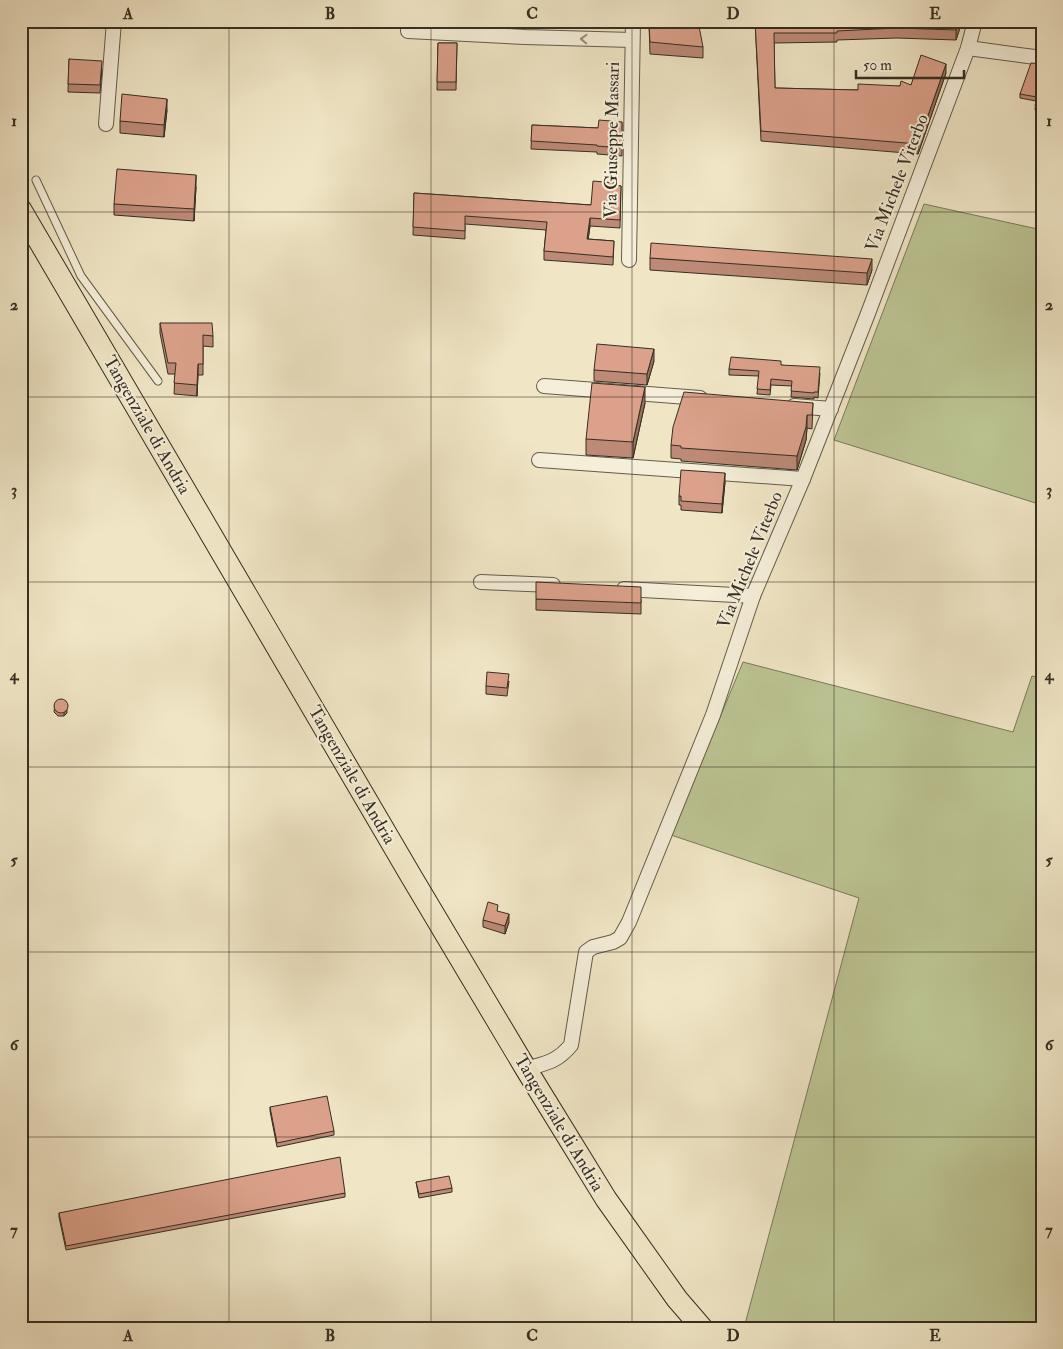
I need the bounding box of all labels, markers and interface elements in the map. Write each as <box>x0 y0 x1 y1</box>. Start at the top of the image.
text: A <box>122 4 134 24</box>
text: B <box>325 4 335 24</box>
text: C <box>526 4 538 24</box>
text: D <box>726 4 740 24</box>
text: E <box>929 4 941 24</box>
one-way arrow <box>579 34 587 44</box>
scale bar <box>856 48 963 80</box>
text: 50 m <box>863 56 892 75</box>
street label: Via Giuseppe Massari <box>599 61 625 219</box>
text: 1 <box>11 111 17 131</box>
street label: Via Michele Viterbo <box>860 111 934 255</box>
text: 1 <box>1046 111 1052 131</box>
text: 2 <box>10 295 18 315</box>
text: 2 <box>1045 295 1053 315</box>
street label: Tangenziale di Andria <box>98 352 196 499</box>
text: 3 <box>11 480 17 500</box>
text: 3 <box>1046 480 1052 500</box>
street label: Via Michele Viterbo <box>712 488 788 632</box>
text: 4 <box>9 665 20 685</box>
text: 4 <box>1044 665 1055 685</box>
street label: Tangenziale di Andria <box>303 702 401 849</box>
text: 5 <box>10 850 18 870</box>
text: 5 <box>1045 850 1053 870</box>
text: 6 <box>10 1035 20 1055</box>
text: 6 <box>1045 1035 1055 1055</box>
street label: Tangenziale di Andria <box>509 1050 609 1196</box>
text: 7 <box>10 1220 18 1240</box>
text: 7 <box>1045 1220 1053 1240</box>
text: A <box>122 1326 134 1346</box>
text: B <box>325 1326 335 1346</box>
text: C <box>526 1326 538 1346</box>
text: D <box>726 1326 740 1346</box>
text: E <box>929 1326 941 1346</box>

